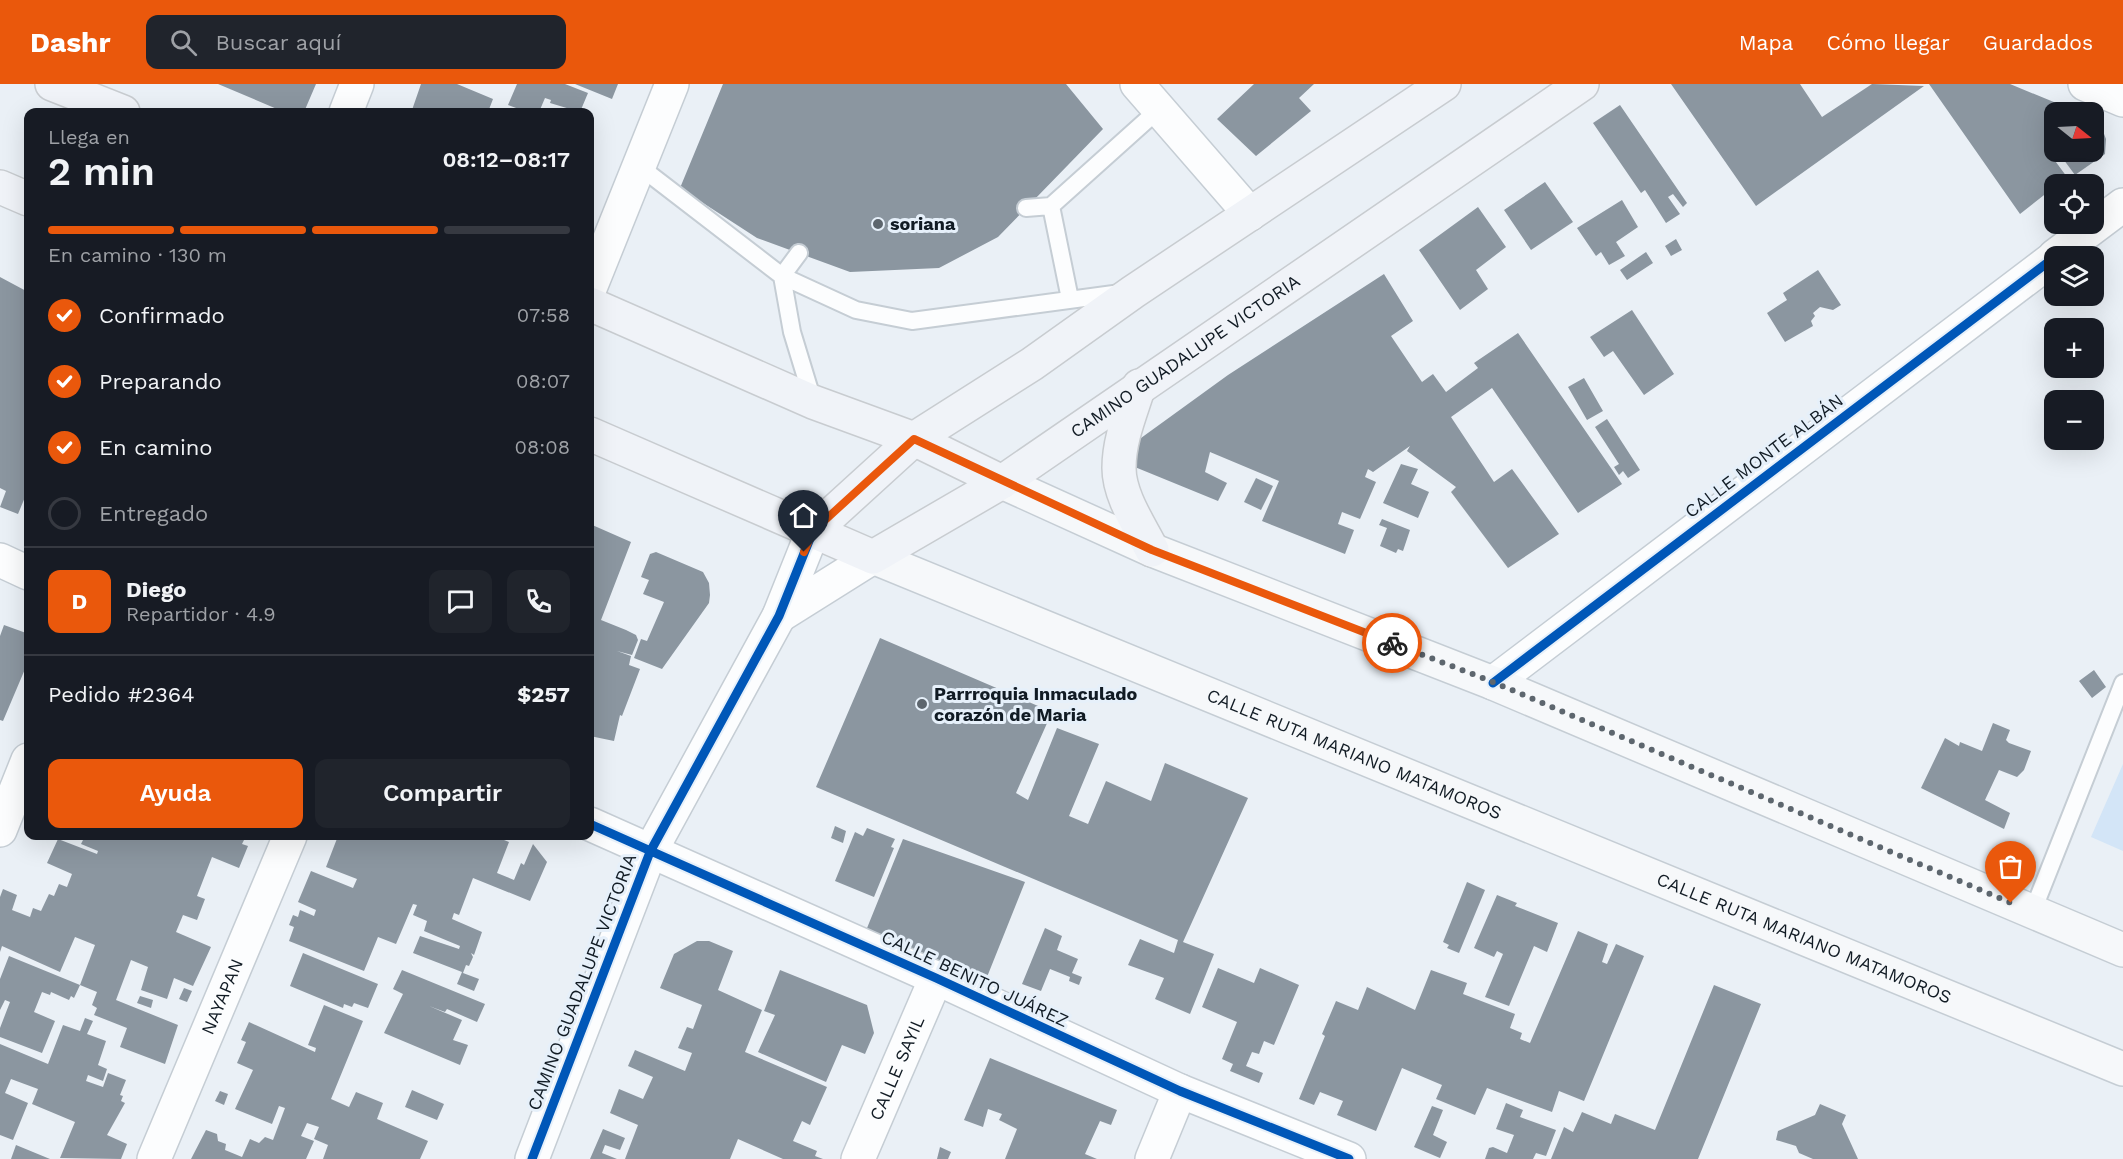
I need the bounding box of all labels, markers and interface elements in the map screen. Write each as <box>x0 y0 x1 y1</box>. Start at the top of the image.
search box <box>146 15 566 69</box>
text: Dashr <box>30 26 110 59</box>
icon: search <box>167 26 200 59</box>
text: Buscar aquí <box>215 30 341 55</box>
text: Mapa <box>1739 30 1793 55</box>
text: Cómo llegar <box>1826 30 1950 55</box>
text: Guardados <box>1983 30 2093 55</box>
north arrow <box>2044 102 2104 162</box>
map controls <box>2044 102 2104 450</box>
text: Llega en <box>48 125 130 149</box>
text: 08:12–08:17 <box>442 147 570 172</box>
text: 2 min <box>48 149 155 194</box>
button: locate <box>2044 174 2104 234</box>
place label: soriana <box>890 213 956 234</box>
marker: soriana <box>871 217 885 231</box>
text: En camino · 130 m <box>48 243 227 267</box>
button: layers <box>2044 246 2104 306</box>
street label: CAMINO GUADALUPE VICTORIA <box>1066 270 1304 442</box>
icon: check <box>48 299 81 332</box>
text: Confirmado <box>99 303 225 328</box>
text: 07:58 <box>517 303 570 327</box>
button: + <box>2044 318 2104 378</box>
icon: check <box>48 365 81 398</box>
text: Preparando <box>99 369 222 394</box>
text: 08:07 <box>516 369 570 393</box>
street label: CALLE MONTE ALBÁN <box>1681 389 1847 522</box>
button: − <box>2044 390 2104 450</box>
icon: check <box>48 431 81 464</box>
text: En camino <box>99 435 213 460</box>
text: 08:08 <box>515 435 570 459</box>
pin <box>778 490 829 552</box>
icon: home <box>787 499 820 532</box>
text: Entregado <box>99 501 208 526</box>
button: chat <box>429 570 492 633</box>
button: phone <box>507 570 570 633</box>
text: Diego <box>126 577 186 602</box>
text: D <box>72 589 87 614</box>
text: Repartidor · 4.9 <box>126 602 276 626</box>
courier <box>1362 613 1422 673</box>
icon: bike <box>1376 627 1409 660</box>
text: Pedido #2364 <box>48 682 195 707</box>
text: $257 <box>517 682 570 707</box>
place label: Parrroquia Inmaculado corazón de Maria <box>934 683 1138 725</box>
street label: CALLE RUTA MARIANO MATAMOROS <box>1204 684 1505 823</box>
marker: Parrroquia Inmaculado corazón de Maria <box>915 697 929 711</box>
button: Ayuda <box>48 759 303 828</box>
button: Compartir <box>315 759 570 828</box>
pin <box>1985 841 2036 903</box>
street label: CAMINO GUADALUPE VICTORIA <box>523 850 640 1113</box>
icon: bag <box>1994 850 2027 883</box>
street label: CALLE RUTA MARIANO MATAMOROS <box>1654 868 1955 1008</box>
street label: CALLE BENITO JUÁREZ <box>878 926 1072 1031</box>
street label: NAYAPAN <box>197 956 247 1038</box>
street label: CALLE SAYIL <box>865 1012 929 1123</box>

